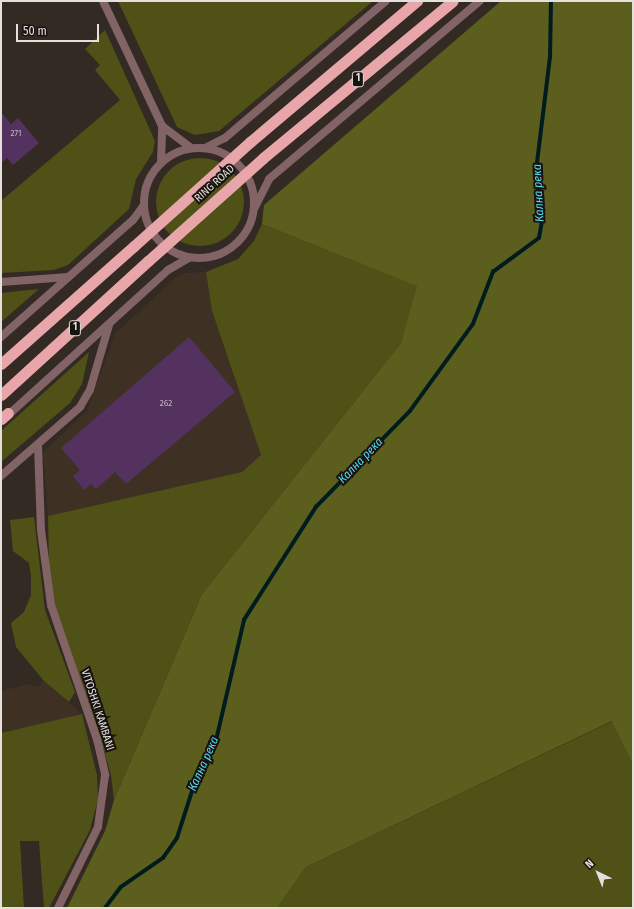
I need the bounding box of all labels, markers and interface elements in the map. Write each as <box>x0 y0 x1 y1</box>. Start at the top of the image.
scale bar <box>18 16 101 42</box>
text: 50 m <box>23 24 47 38</box>
road number: 1 <box>351 71 365 87</box>
house number: 271 <box>11 128 21 138</box>
street label: RING ROAD <box>192 163 238 205</box>
water label: Кална река <box>530 164 548 222</box>
road number: 1 <box>68 320 82 336</box>
house number: 262 <box>160 398 172 408</box>
water label: Кална река <box>336 435 386 487</box>
street label: VITOSHKI KAMBANI <box>78 668 116 752</box>
water label: Кална река <box>186 735 222 793</box>
north arrow <box>578 853 618 893</box>
text: N <box>583 857 596 871</box>

